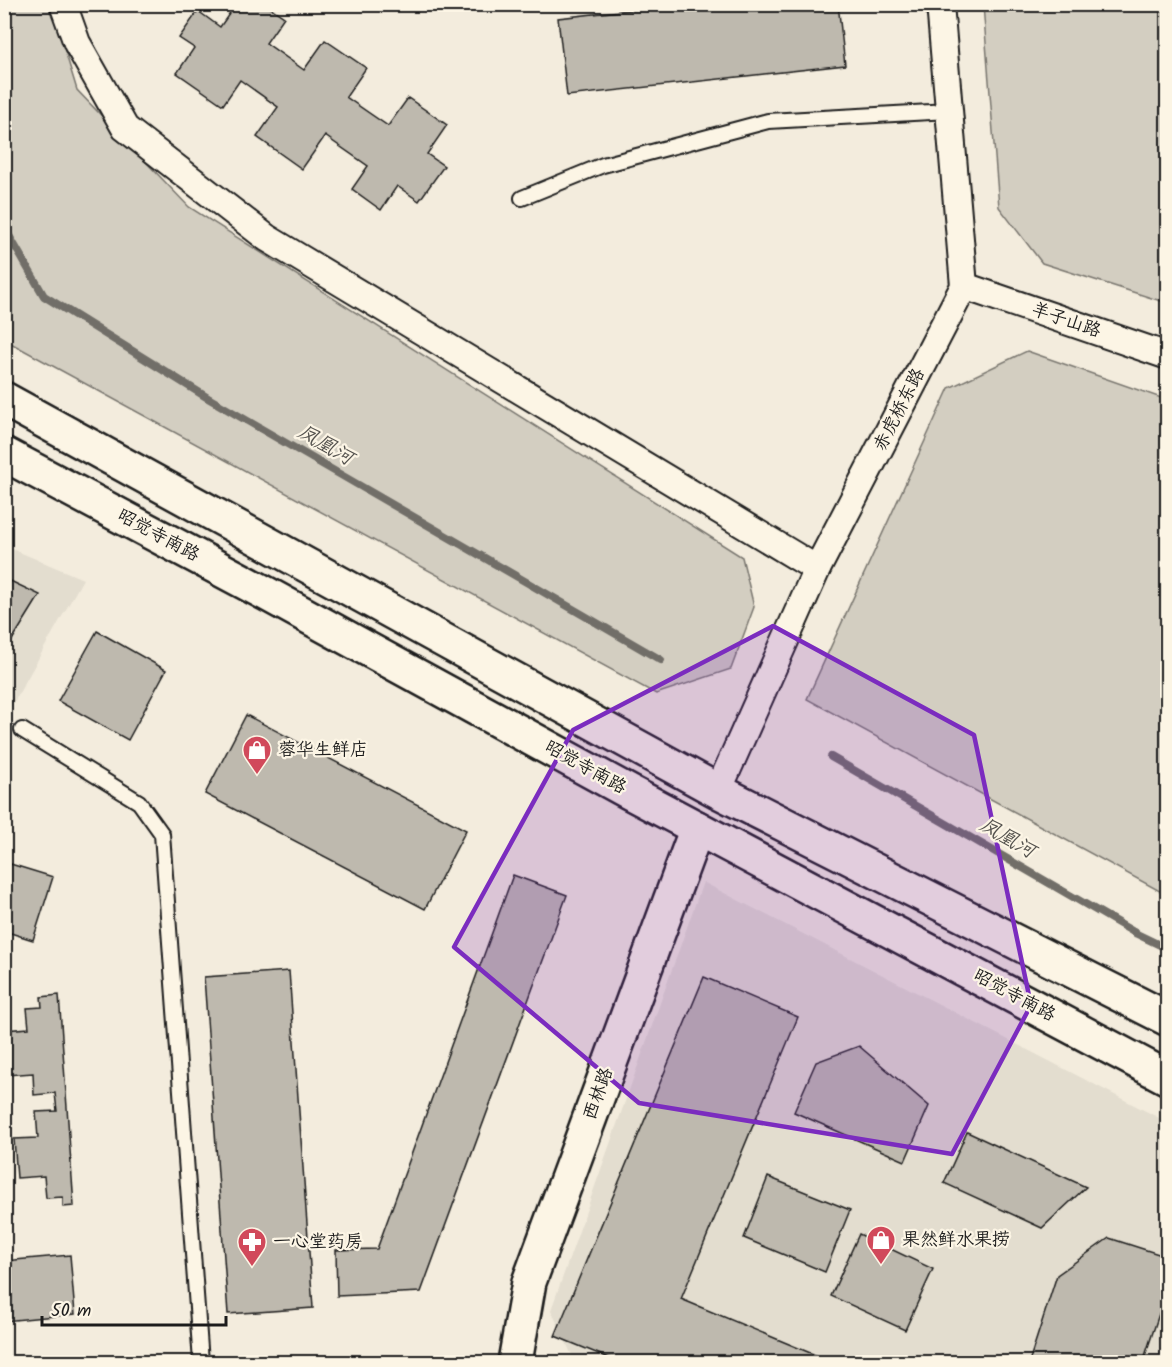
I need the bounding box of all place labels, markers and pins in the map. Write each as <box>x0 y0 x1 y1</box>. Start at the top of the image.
shop icon: 蓉华生鲜店 <box>241 734 273 776</box>
place label: 蓉华生鲜店 <box>278 736 368 765</box>
shop icon: 果然鲜水果捞 <box>865 1224 897 1266</box>
pharmacy icon: 一心堂药房 <box>236 1226 268 1268</box>
place label: 果然鲜水果捞 <box>902 1226 1010 1255</box>
place label: 一心堂药房 <box>273 1228 363 1257</box>

